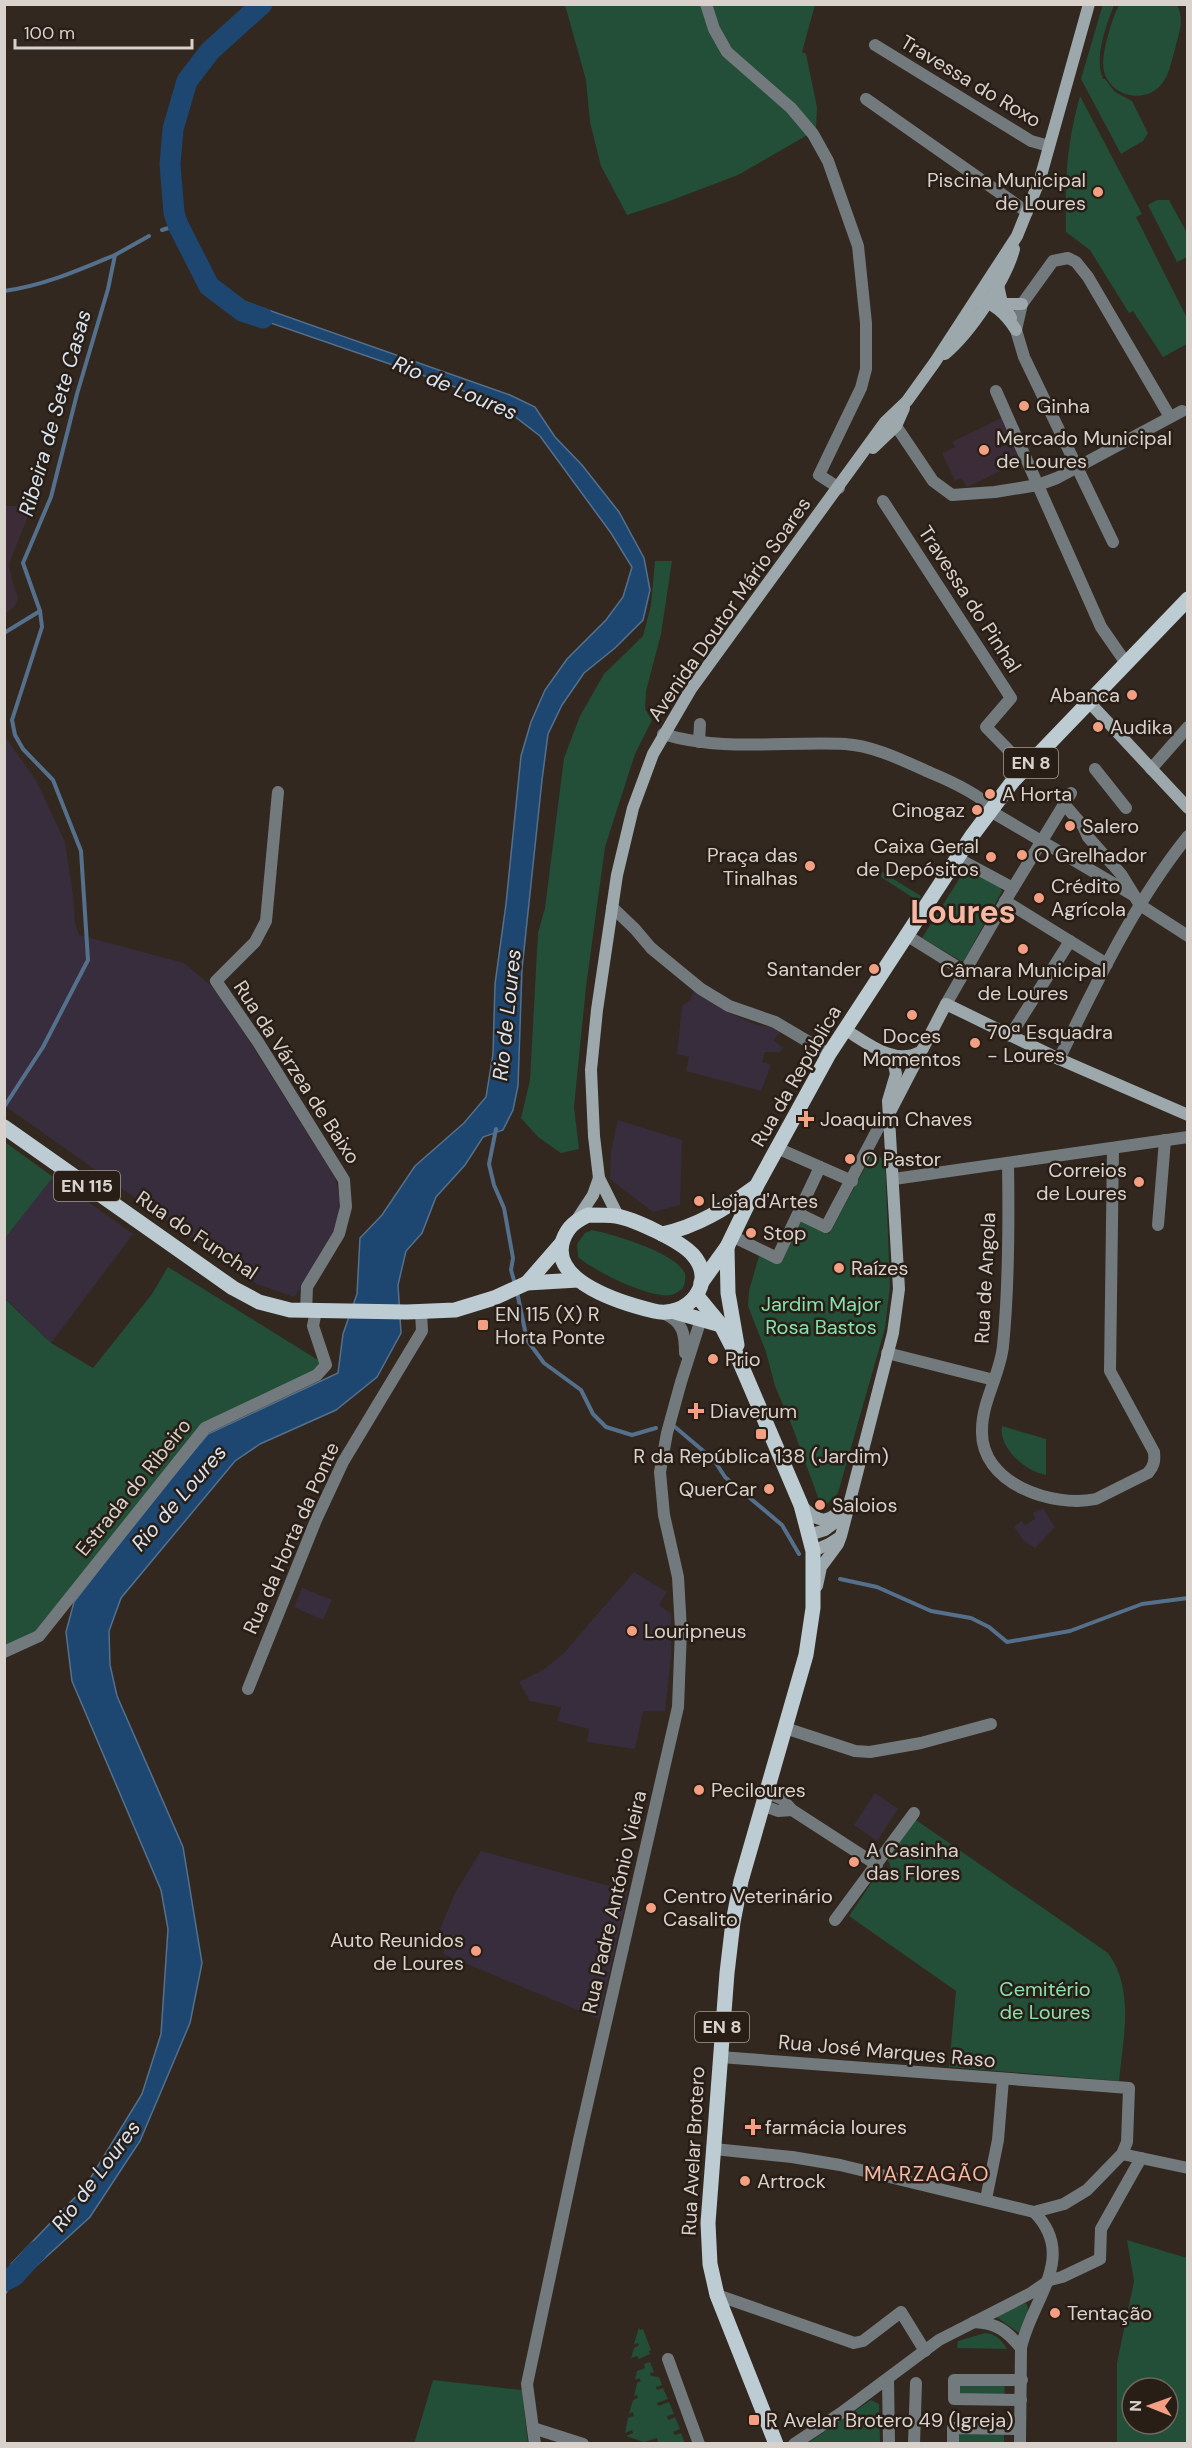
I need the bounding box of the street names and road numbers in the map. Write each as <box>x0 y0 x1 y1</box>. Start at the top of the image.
street label: Travessa do Roxo <box>896 29 1046 133</box>
street label: Avenida Doutor Mário Soares <box>642 492 816 726</box>
street label: Travessa do Pinhal <box>913 521 1027 677</box>
road number: EN 8 <box>1004 748 1058 778</box>
street label: Rua da Várzea de Baixo <box>228 975 366 1169</box>
street label: Rua da República <box>745 1001 847 1151</box>
road number: EN 115 <box>54 1171 120 1201</box>
street label: Rua do Funchal <box>131 1185 263 1285</box>
street label: Rua de Angola <box>969 1212 1001 1344</box>
street label: Estrada do Ribeiro <box>69 1413 197 1561</box>
street label: Rua da Horta da Ponte <box>237 1438 345 1638</box>
street label: Rua Padre António Vieira <box>576 1788 652 2016</box>
road number: EN 8 <box>695 2012 749 2042</box>
street label: Rua José Marques Raso <box>777 2029 997 2073</box>
street label: Rua Avelar Brotero <box>676 2066 710 2236</box>

